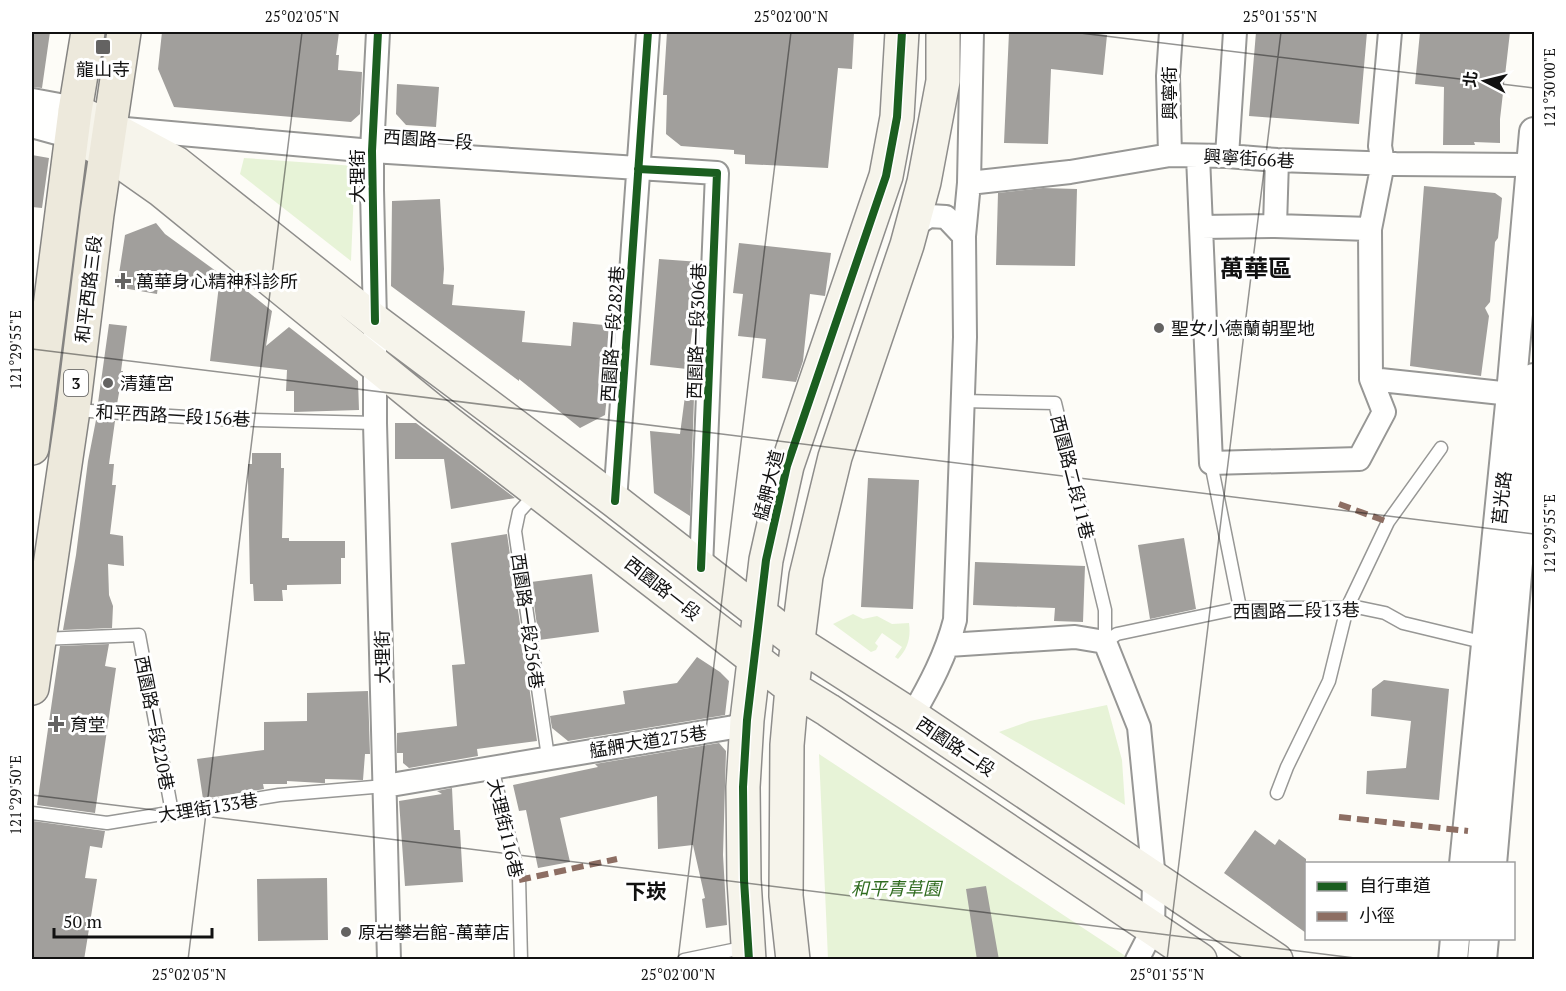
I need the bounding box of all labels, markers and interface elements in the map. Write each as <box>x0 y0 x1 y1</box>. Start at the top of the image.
text: 25°02'05"N <box>265 6 339 26</box>
text: 25°02'00"N <box>754 6 828 26</box>
text: 25°01'55"N <box>1243 6 1317 26</box>
marker: 龍山寺 <box>94 38 112 56</box>
text: 121°30'00"E <box>1539 48 1559 128</box>
north arrow <box>1455 51 1515 111</box>
place label: 龍山寺 <box>76 57 130 81</box>
street label: 興寧街 <box>1157 66 1181 120</box>
text: 北 <box>1458 70 1482 88</box>
street label: 西園路一段 <box>382 124 474 154</box>
street label: 興寧街66巷 <box>1203 144 1295 172</box>
street label: 大理街 <box>345 149 369 203</box>
street label: 和平西路三段 <box>70 234 106 344</box>
district label: 萬華區 <box>1220 252 1292 284</box>
street label: 西園路一段306巷 <box>682 262 710 400</box>
street label: 西園路一段282巷 <box>595 265 629 403</box>
place label: 萬華身心精神科診所 <box>136 269 298 293</box>
marker: 萬華身心精神科診所 <box>114 272 132 290</box>
text: 121°29'55"E <box>5 310 25 390</box>
place label: 聖女小德蘭朝聖地 <box>1171 316 1315 340</box>
marker: 聖女小德蘭朝聖地 <box>1152 321 1166 335</box>
road number: 3 <box>64 370 88 396</box>
place label: 清蓮宮 <box>120 371 174 395</box>
marker: 清蓮宮 <box>101 376 115 390</box>
street label: 和平西路一段156巷 <box>95 399 251 431</box>
street label: 西園路二段11巷 <box>1046 412 1100 542</box>
street label: 艋舺大道 <box>748 447 788 523</box>
street label: 莒光路 <box>1486 470 1516 526</box>
text: 121°29'55"E <box>1539 494 1559 574</box>
street label: 西園路一段 <box>620 551 706 625</box>
street label: 西園路一段256巷 <box>507 552 549 690</box>
street label: 西園路二段13巷 <box>1232 597 1360 623</box>
street label: 大理街 <box>370 630 394 684</box>
street label: 西園路一段220巷 <box>130 654 180 792</box>
street label: 西園路二段 <box>912 711 1000 781</box>
place label: 育堂 <box>70 712 106 736</box>
marker: 育堂 <box>47 715 65 733</box>
street label: 艋舺大道275巷 <box>587 720 709 762</box>
text: 121°29'50"E <box>5 755 25 835</box>
street label: 大理街116巷 <box>483 776 529 880</box>
street label: 大理街133巷 <box>156 787 260 827</box>
legend <box>1305 862 1515 940</box>
text: 自行車道 <box>1359 873 1431 897</box>
park label: 和平青草園 <box>851 876 944 900</box>
district label: 下崁 <box>625 877 667 905</box>
scale bar <box>54 901 212 939</box>
text: 小徑 <box>1359 903 1395 927</box>
text: 50 m <box>63 909 103 933</box>
place label: 原岩攀岩館-萬華店 <box>358 920 510 944</box>
marker: 原岩攀岩館-萬華店 <box>339 925 353 939</box>
text: 25°02'05"N <box>152 964 226 984</box>
text: 25°02'00"N <box>641 964 715 984</box>
text: 25°01'55"N <box>1130 964 1204 984</box>

